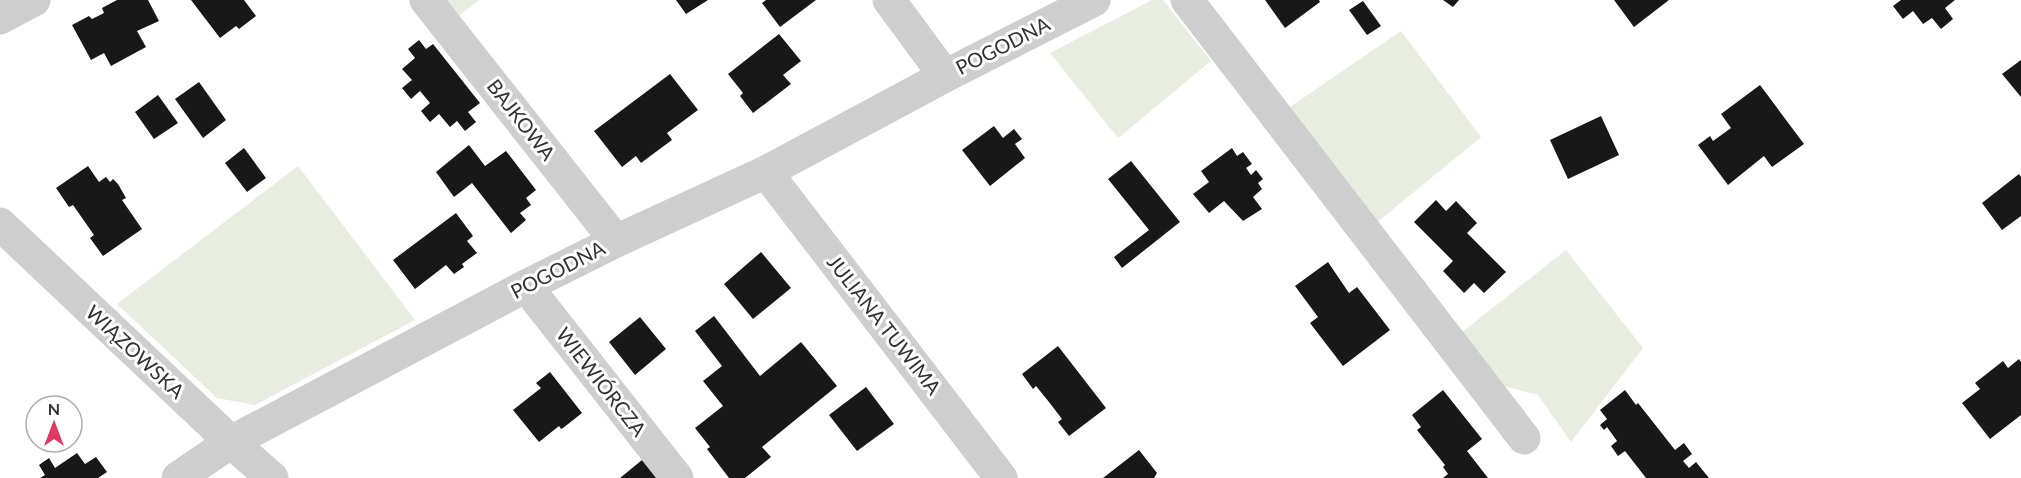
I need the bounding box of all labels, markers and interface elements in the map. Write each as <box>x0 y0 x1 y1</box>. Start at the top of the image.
street label: POGODNA <box>951 11 1054 79</box>
street label: BAJKOWA <box>483 74 561 165</box>
street label: POGODNA <box>506 235 609 303</box>
street label: JULIANA TUWIMA <box>823 250 947 399</box>
street label: WIĄZOWSKA <box>82 300 190 403</box>
street label: WIEWIÓRCZA <box>552 322 652 441</box>
north arrow <box>24 394 84 454</box>
text: N <box>48 399 60 418</box>

